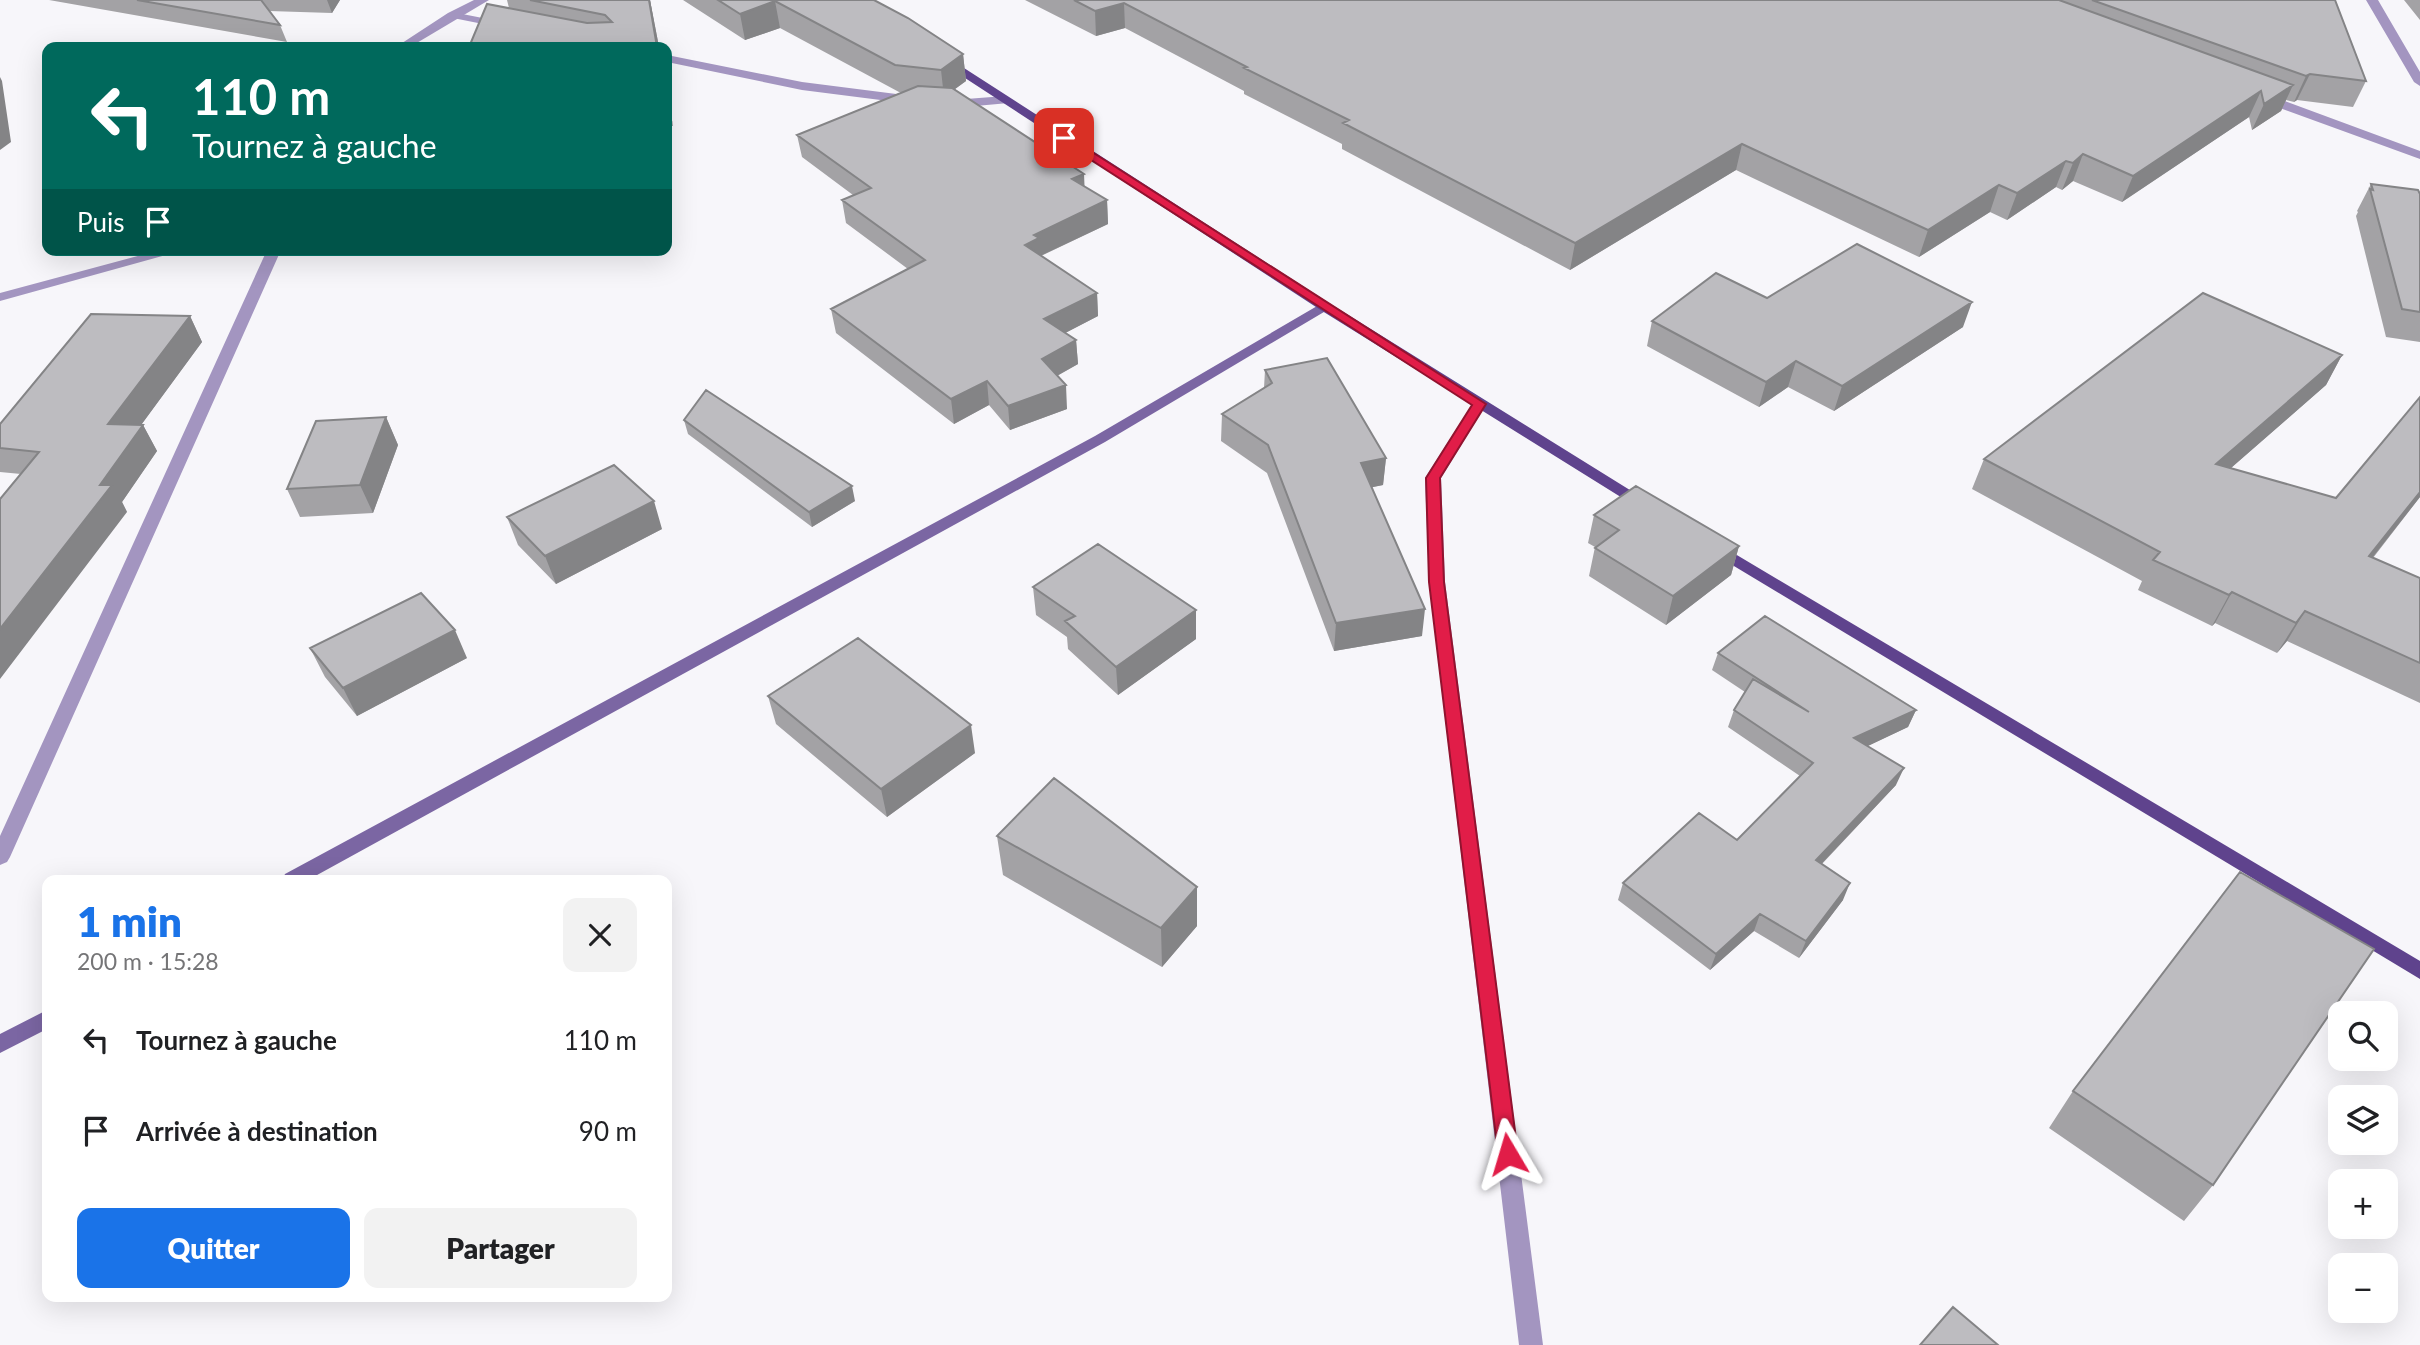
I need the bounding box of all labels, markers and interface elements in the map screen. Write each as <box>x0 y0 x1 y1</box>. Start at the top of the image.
text: 110 m <box>192 67 330 125</box>
icon: left <box>77 70 168 161</box>
pin <box>1034 108 1094 168</box>
icon: arrive <box>1045 119 1083 157</box>
text: Tournez à gauche <box>192 126 437 165</box>
icon: arrive <box>139 203 177 241</box>
text: Puis <box>77 206 125 238</box>
text: 1 min <box>77 896 182 946</box>
button: close <box>563 898 637 972</box>
text: 200 m · 15:28 <box>77 947 219 975</box>
map controls <box>2328 1001 2398 1323</box>
button: search <box>2328 1001 2398 1071</box>
icon: left <box>77 1021 115 1059</box>
text: Tournez à gauche <box>136 1024 337 1056</box>
text: 110 m <box>564 1024 637 1056</box>
button: layers <box>2328 1085 2398 1155</box>
icon: arrive <box>77 1112 115 1150</box>
text: Arrivée à destination <box>136 1115 378 1147</box>
text: 90 m <box>579 1115 637 1147</box>
position arrow <box>1471 1117 1545 1191</box>
button: + <box>2328 1169 2398 1239</box>
button: Quitter <box>77 1208 350 1288</box>
button: Partager <box>364 1208 637 1288</box>
button: − <box>2328 1253 2398 1323</box>

